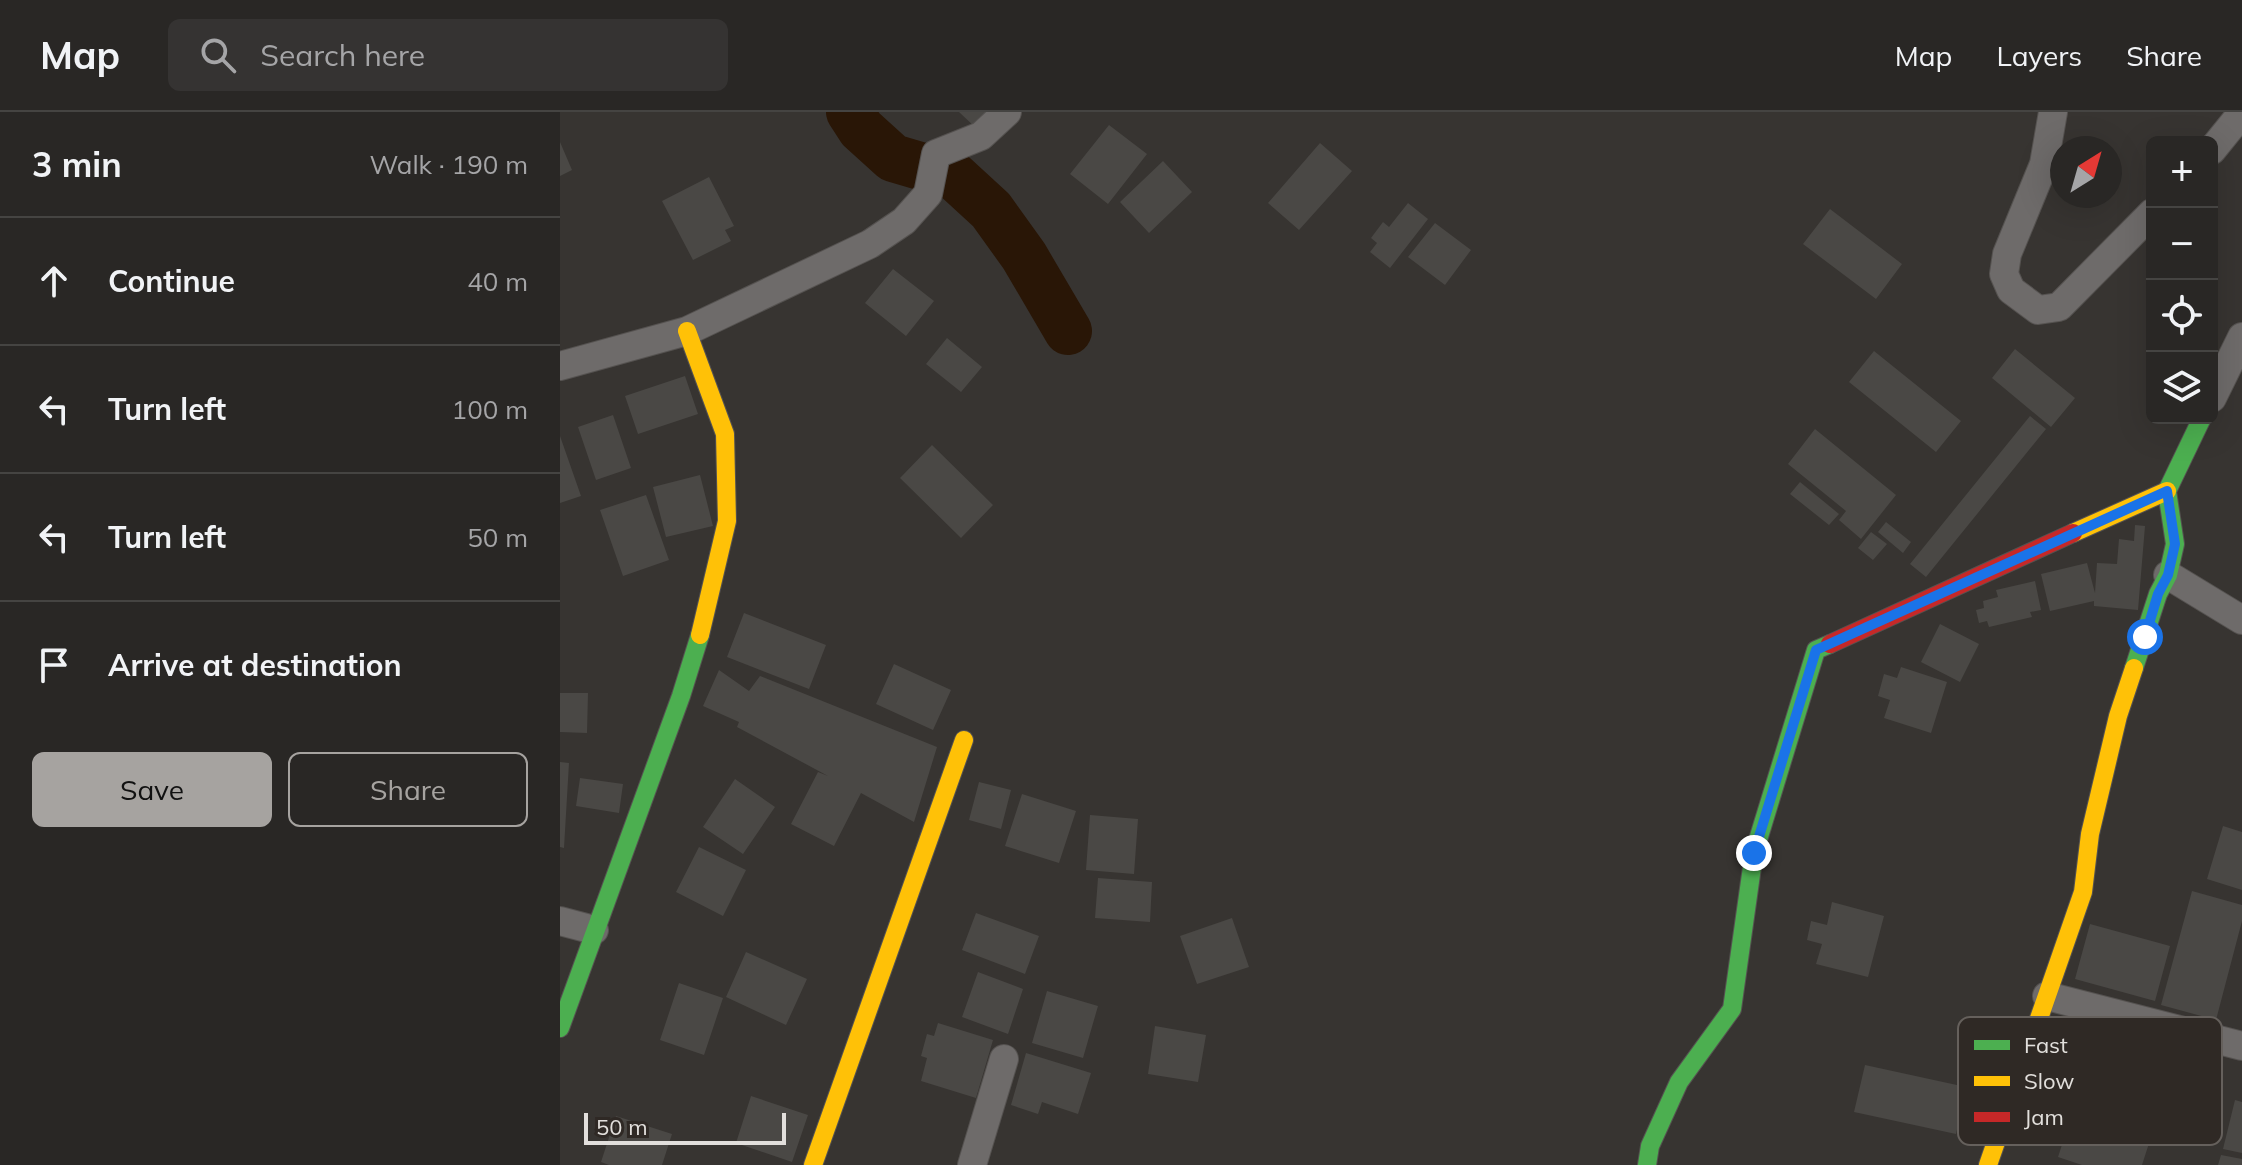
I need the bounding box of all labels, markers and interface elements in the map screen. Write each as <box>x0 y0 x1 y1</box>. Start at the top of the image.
search box <box>168 19 728 91</box>
text: Map <box>40 31 120 79</box>
icon: search <box>196 33 240 77</box>
text: Search here <box>260 36 425 74</box>
text: Map <box>1895 38 1952 73</box>
text: Layers <box>1996 38 2082 73</box>
text: Share <box>2126 38 2202 73</box>
north arrow <box>2050 136 2122 208</box>
map controls <box>2146 136 2218 424</box>
button: + <box>2146 136 2218 208</box>
text: 3 min <box>32 143 122 186</box>
text: Walk · 190 m <box>369 148 528 181</box>
button: − <box>2146 208 2218 280</box>
icon: ahead <box>32 259 76 303</box>
text: Continue <box>108 262 235 300</box>
text: 40 m <box>467 265 528 298</box>
button: locate <box>2146 280 2218 352</box>
button: layers <box>2146 352 2218 424</box>
icon: left <box>32 387 76 431</box>
text: Turn left <box>108 390 226 428</box>
text: 100 m <box>452 393 528 426</box>
icon: left <box>32 515 76 559</box>
text: Turn left <box>108 518 226 556</box>
text: 50 m <box>467 521 528 554</box>
route start <box>2127 619 2163 655</box>
icon: arrive <box>32 643 76 687</box>
text: Arrive at destination <box>108 646 402 684</box>
button: Save <box>32 752 272 827</box>
button: Share <box>288 752 528 827</box>
route end <box>1736 835 1772 871</box>
legend <box>1958 1017 2222 1145</box>
text: Fast <box>2024 1031 2068 1059</box>
text: Slow <box>2024 1067 2074 1095</box>
text: Jam <box>2024 1103 2064 1131</box>
scale bar <box>584 1109 786 1145</box>
text: 50 m <box>596 1113 647 1141</box>

